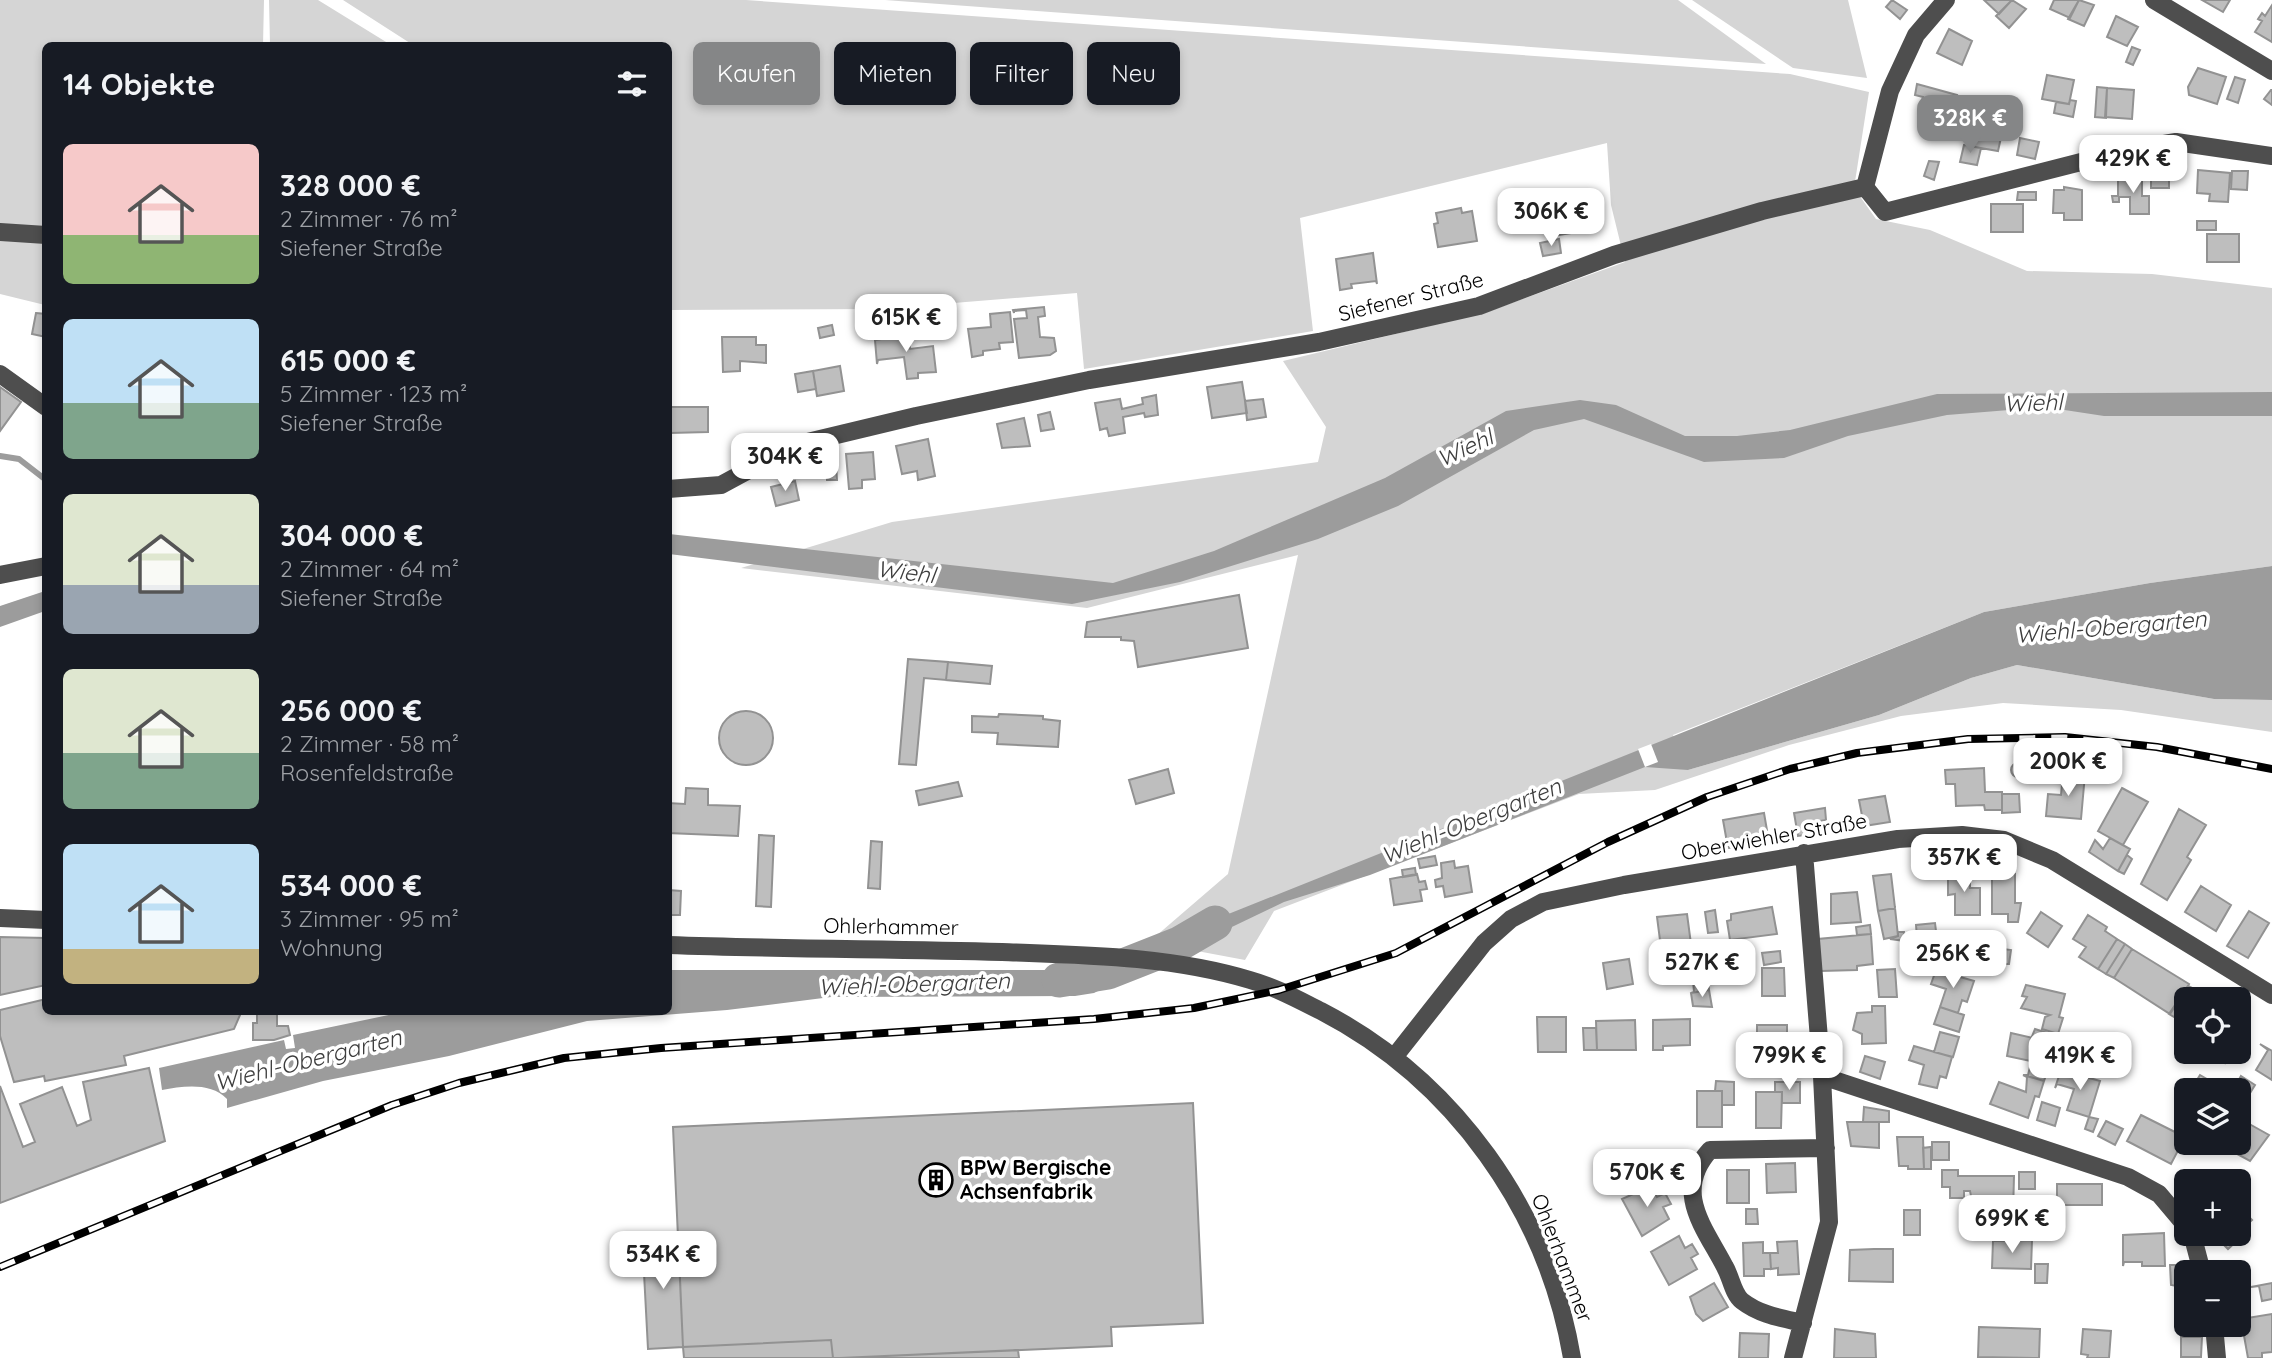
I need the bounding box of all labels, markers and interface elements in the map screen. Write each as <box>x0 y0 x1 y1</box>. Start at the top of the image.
chip: Kaufen <box>693 42 820 105</box>
chip: Mieten <box>834 42 956 105</box>
chip: Filter <box>970 42 1073 105</box>
chip: Neu <box>1087 42 1180 105</box>
text: 14 Objekte <box>63 65 215 103</box>
icon: filters <box>613 65 651 103</box>
pin: 328K € <box>1913 96 2027 155</box>
text: 328K € <box>1933 103 2007 132</box>
pin: 429K € <box>2076 136 2190 195</box>
text: 429K € <box>2095 143 2171 172</box>
text: 328 000 € <box>280 166 421 204</box>
icon: home <box>119 172 203 256</box>
pin: 306K € <box>1494 188 1608 248</box>
text: 306K € <box>1513 196 1589 225</box>
text: 2 Zimmer · 76 m² <box>280 204 458 233</box>
text: Siefener Straße <box>280 233 443 262</box>
street label: Siefener Straße <box>1335 265 1486 327</box>
pin: 615K € <box>849 294 963 354</box>
text: 615K € <box>871 302 941 331</box>
text: 615 000 € <box>280 341 416 379</box>
icon: home <box>119 347 203 431</box>
text: 5 Zimmer · 123 m² <box>280 379 467 408</box>
water label: Wiehl <box>2003 387 2065 418</box>
text: Siefener Straße <box>280 408 443 437</box>
water label: Wiehl <box>1432 421 1500 473</box>
pin: 304K € <box>728 434 842 493</box>
text: 304K € <box>747 441 823 470</box>
text: 304 000 € <box>280 516 423 554</box>
icon: home <box>119 522 203 606</box>
text: 2 Zimmer · 64 m² <box>280 554 459 583</box>
water label: Wiehl <box>875 554 940 590</box>
text: Siefener Straße <box>280 583 443 612</box>
water label: Wiehl-Obergarten <box>2014 604 2208 649</box>
text: 256 000 € <box>280 691 422 729</box>
icon: home <box>119 697 203 781</box>
text: 2 Zimmer · 58 m² <box>280 729 459 758</box>
pin: 200K € <box>2011 738 2125 798</box>
text: 200K € <box>2029 746 2107 775</box>
text: Rosenfeldstraße <box>280 758 454 787</box>
water label: Wiehl-Obergarten <box>1377 771 1566 870</box>
street label: Oberwiehler Straße <box>1679 807 1869 865</box>
pin: 357K € <box>1907 834 2021 894</box>
text: 357K € <box>1927 842 2001 871</box>
text: 534 000 € <box>280 866 422 904</box>
icon: home <box>119 872 203 956</box>
text: 3 Zimmer · 95 m² <box>280 904 459 933</box>
street label: Ohlerhammer <box>823 912 959 940</box>
pin: 256K € <box>1896 930 2010 990</box>
text: Wohnung <box>280 933 383 962</box>
text: 256K € <box>1916 938 1990 967</box>
pin: 527K € <box>1645 940 1759 999</box>
text: 527K € <box>1665 947 1739 976</box>
water label: Wiehl-Obergarten <box>818 966 1011 1001</box>
map controls <box>2174 987 2251 1337</box>
button: locate <box>2174 987 2251 1064</box>
water label: Wiehl-Obergarten <box>211 1022 405 1097</box>
pin: 799K € <box>1732 1032 1846 1092</box>
pin: 419K € <box>2023 1032 2137 1092</box>
text: 799K € <box>1752 1040 1826 1069</box>
text: 419K € <box>2045 1040 2115 1069</box>
button: layers <box>2174 1078 2251 1155</box>
pin: 570K € <box>1590 1150 1704 1209</box>
place label: BPW Bergische Achsenfabrik <box>960 1154 1111 1204</box>
text: 570K € <box>1609 1157 1685 1186</box>
building icon: BPW Bergische Achsenfabrik <box>917 1161 955 1199</box>
button: + <box>2174 1169 2251 1246</box>
street label: Ohlerhammer <box>1527 1190 1599 1326</box>
pin: 699K € <box>1955 1196 2069 1255</box>
text: 699K € <box>1975 1203 2049 1232</box>
pin: 534K € <box>606 1232 720 1291</box>
text: 534K € <box>625 1239 701 1268</box>
button: − <box>2174 1260 2251 1337</box>

